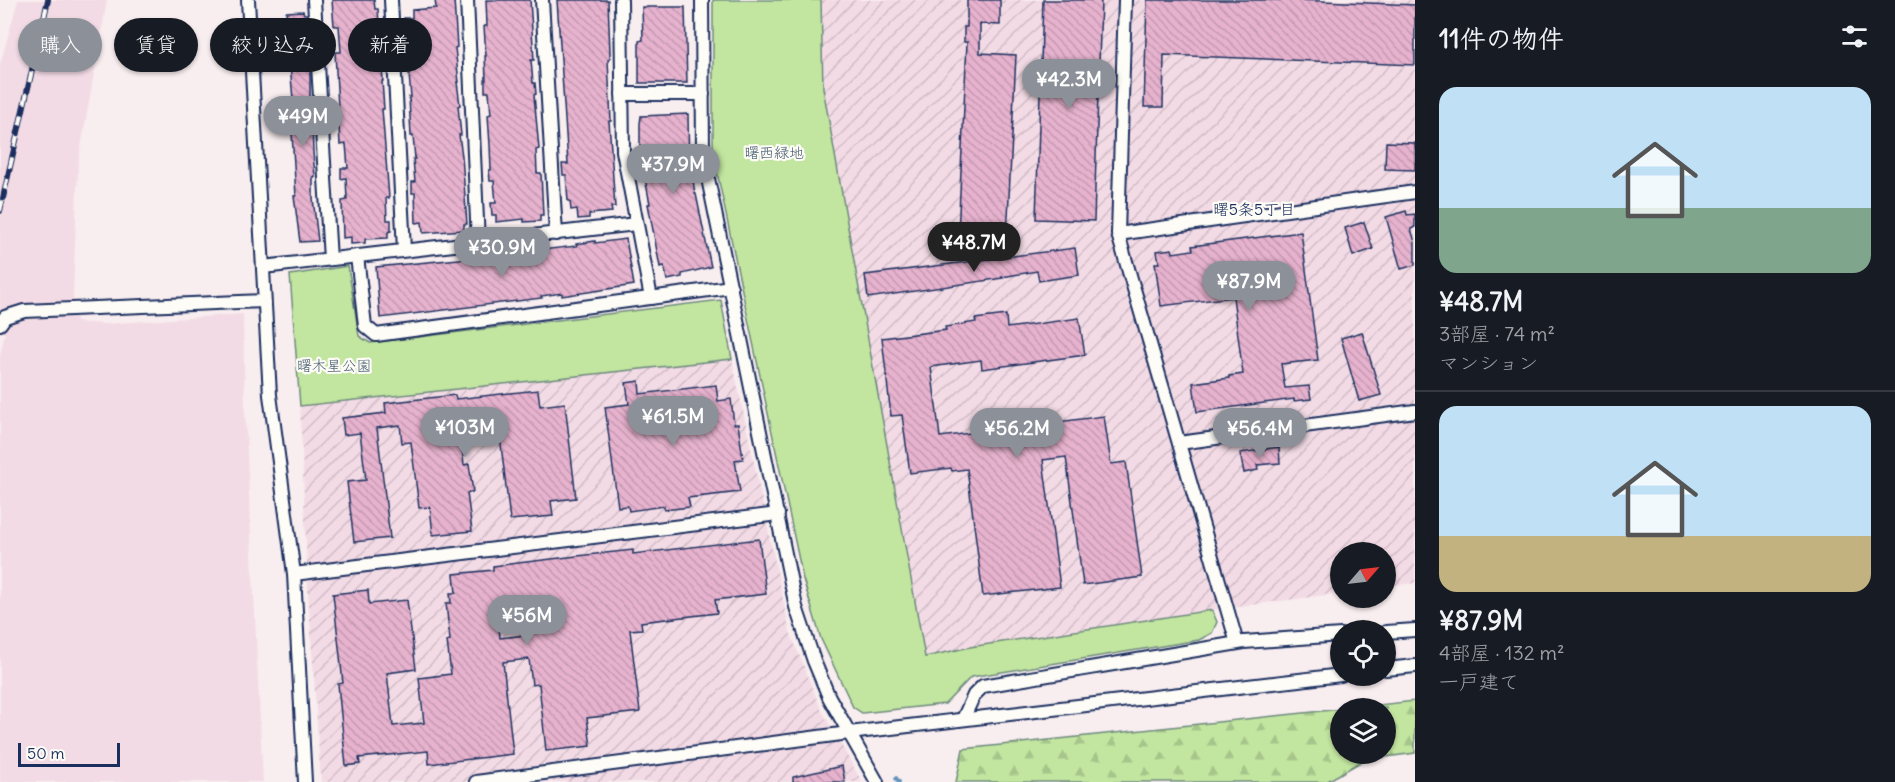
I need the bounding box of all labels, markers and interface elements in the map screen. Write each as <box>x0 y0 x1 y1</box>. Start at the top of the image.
chip: 購入 <box>18 18 102 72</box>
chip: 賃貸 <box>114 18 198 72</box>
chip: 絞り込み <box>210 18 336 72</box>
chip: 新着 <box>348 18 432 72</box>
icon: filters <box>1838 20 1871 53</box>
text: 11件の物件 <box>1439 22 1564 55</box>
pin: ¥42.3M <box>1020 59 1118 110</box>
text: ¥42.3M <box>1036 66 1102 91</box>
pin: ¥49M <box>267 96 339 147</box>
text: ¥49M <box>278 103 329 128</box>
icon: home <box>1601 126 1709 234</box>
park label: 曙西緑地 <box>744 143 804 162</box>
pin: ¥37.9M <box>624 144 722 195</box>
text: ¥37.9M <box>641 151 705 176</box>
district label: 曙5条5丁目 <box>1213 199 1295 219</box>
pin: ¥48.7M <box>925 222 1023 273</box>
pin: ¥30.9M <box>453 227 551 278</box>
text: ¥48.7M <box>942 229 1006 254</box>
text: ¥30.9M <box>468 234 536 259</box>
pin: ¥87.9M <box>1200 261 1298 312</box>
text: ¥87.9M <box>1217 268 1281 293</box>
text: ¥48.7M <box>1439 285 1523 318</box>
text: 3部屋 · 74 m² <box>1439 321 1555 346</box>
text: マンション <box>1439 350 1538 375</box>
park label: 曙木星公園 <box>296 356 372 375</box>
pin: ¥61.5M <box>624 396 722 447</box>
text: ¥61.5M <box>641 403 705 428</box>
pin: ¥103M <box>423 407 507 458</box>
pin: ¥56.2M <box>968 408 1066 459</box>
pin: ¥56.4M <box>1211 408 1309 459</box>
text: ¥103M <box>435 414 495 439</box>
text: ¥56.2M <box>984 415 1050 440</box>
text: ¥56.4M <box>1227 415 1293 440</box>
icon: home <box>1601 445 1709 553</box>
north arrow <box>1330 542 1396 608</box>
map controls <box>1330 542 1396 764</box>
pin: ¥56M <box>491 595 563 646</box>
text: ¥56M <box>502 602 552 627</box>
text: ¥87.9M <box>1439 604 1523 637</box>
button: locate <box>1330 620 1396 686</box>
text: 4部屋 · 132 m² <box>1439 640 1565 665</box>
text: 一戸建て <box>1439 669 1519 694</box>
button: layers <box>1330 698 1396 764</box>
scale bar <box>18 740 120 768</box>
text: 50 m <box>27 743 65 763</box>

